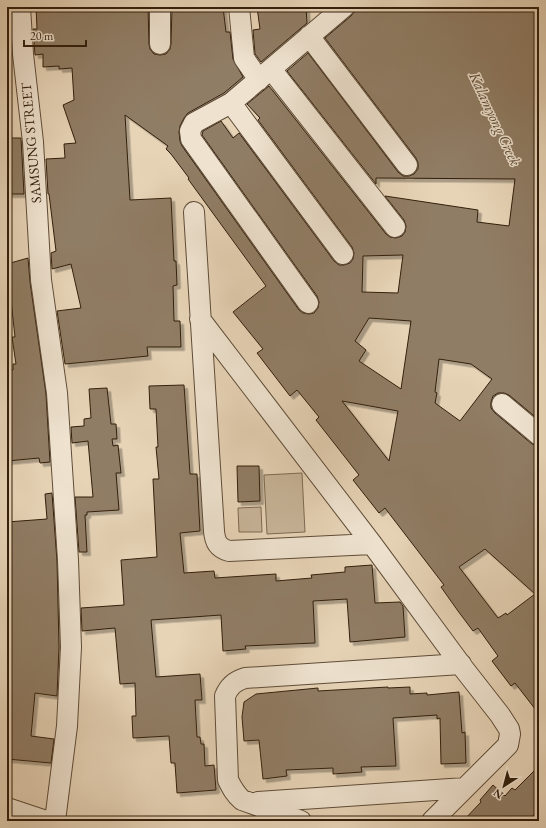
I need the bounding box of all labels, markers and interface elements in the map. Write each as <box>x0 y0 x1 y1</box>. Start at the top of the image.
scale bar <box>24 22 86 48</box>
text: 20 m <box>30 28 54 44</box>
water label: Kalamyong Creek <box>465 68 526 169</box>
street label: SAMSUNG STREET <box>17 81 45 204</box>
north arrow <box>484 766 524 806</box>
text: N <box>490 786 506 802</box>

